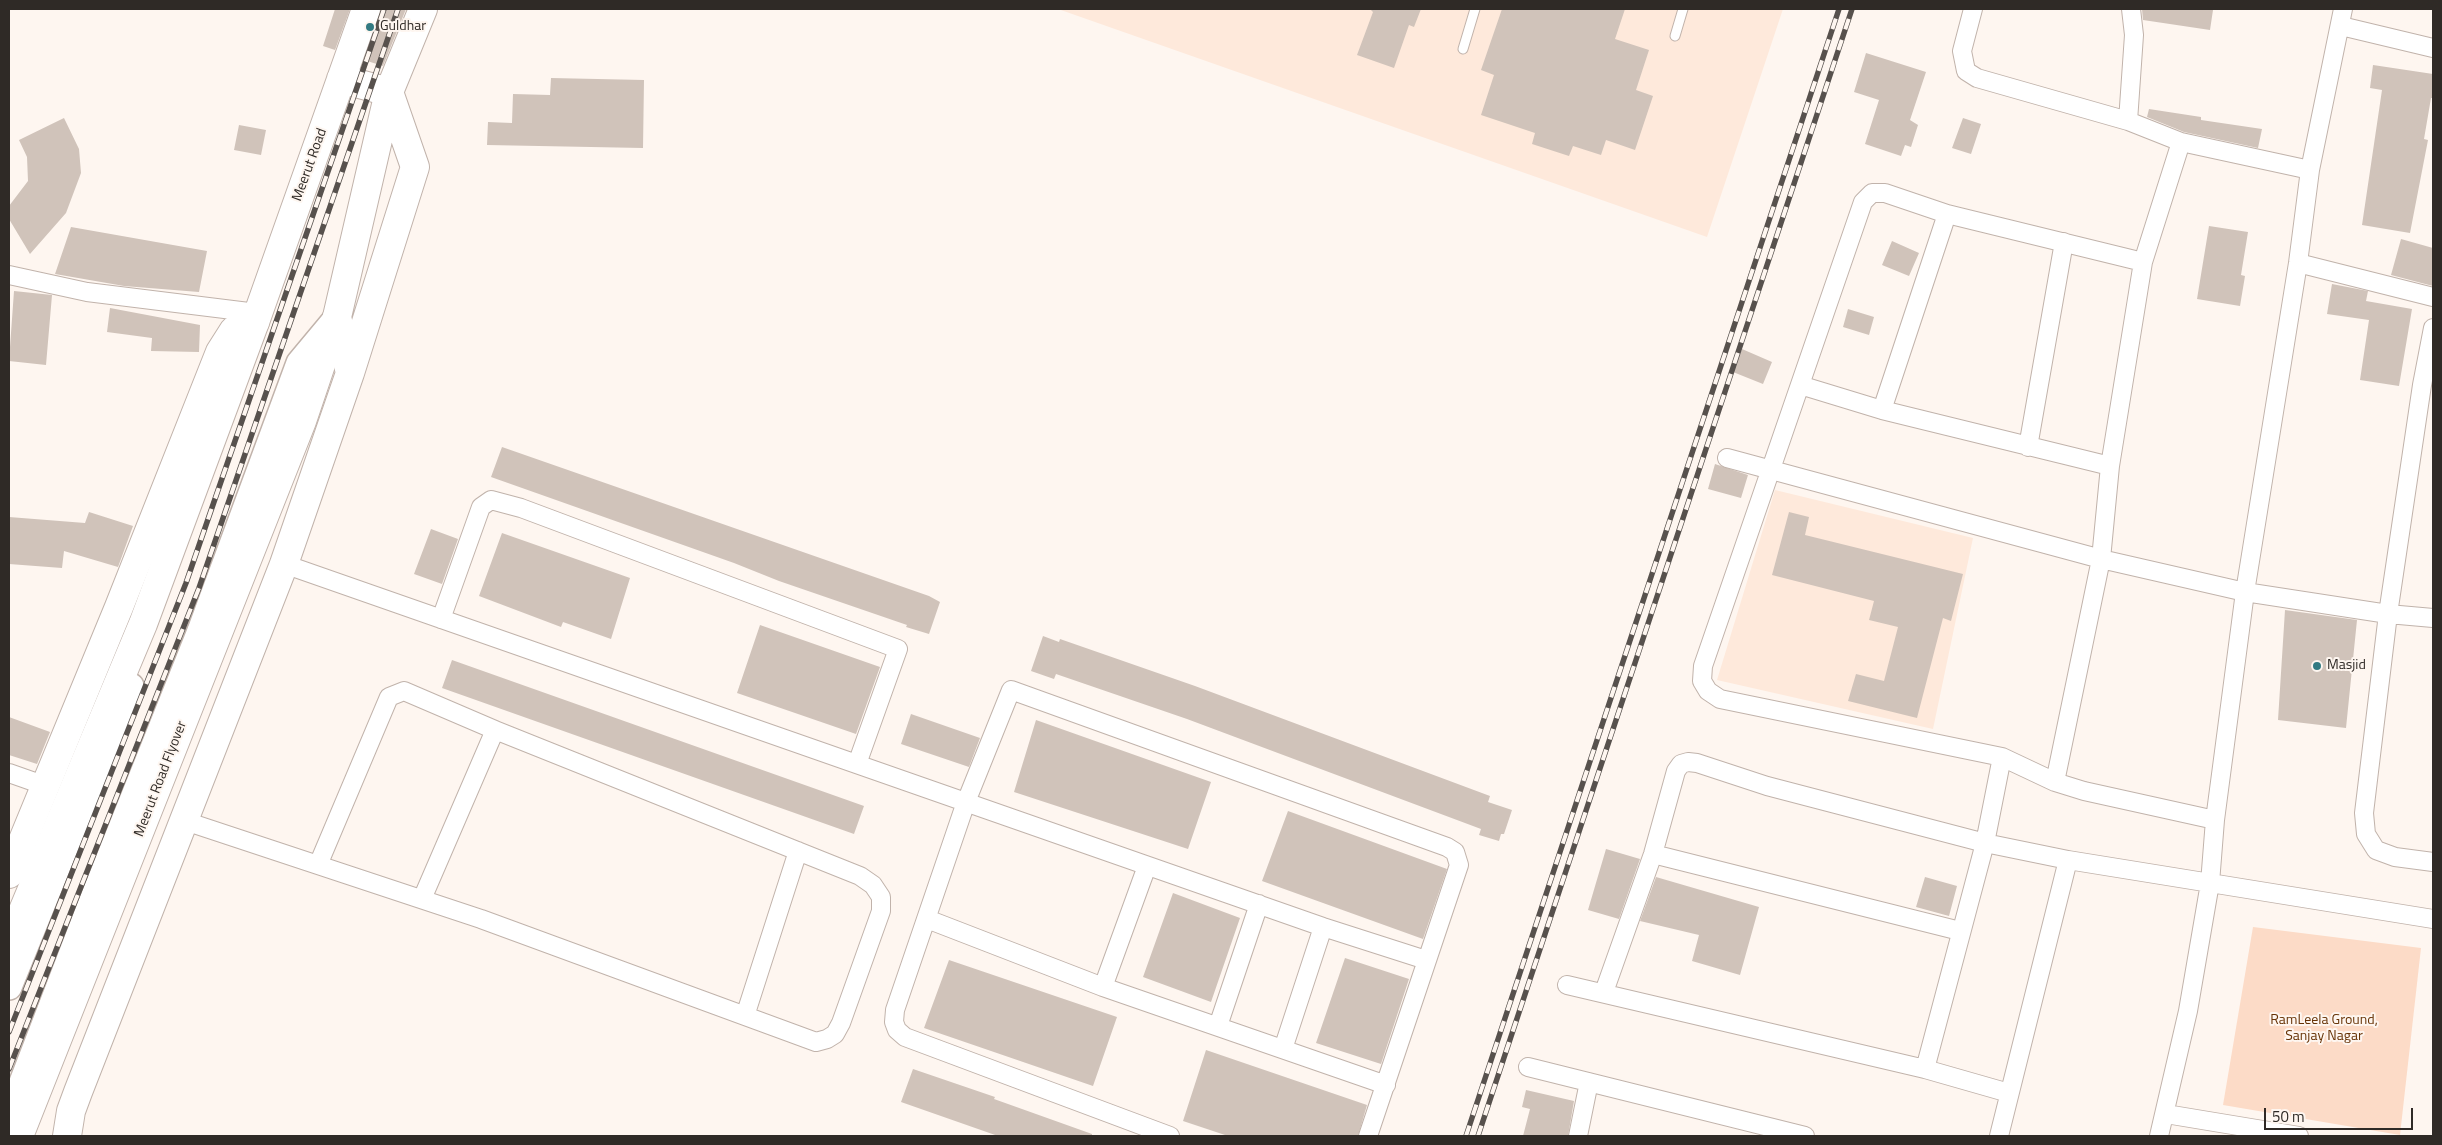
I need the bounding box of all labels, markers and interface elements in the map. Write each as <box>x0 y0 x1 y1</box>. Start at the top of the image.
place label: Guldhar <box>380 19 426 35</box>
marker: Guldhar <box>364 21 376 33</box>
street label: Meerut Road <box>289 126 331 204</box>
place label: Masjid <box>2327 658 2366 674</box>
marker: Masjid <box>2311 660 2323 672</box>
street label: Meerut Road Flyover <box>131 719 191 839</box>
park label: RamLeela Ground, Sanjay Nagar <box>2270 1013 2378 1046</box>
scale bar <box>2267 1098 2416 1130</box>
text: 50 m <box>2272 1105 2305 1128</box>

